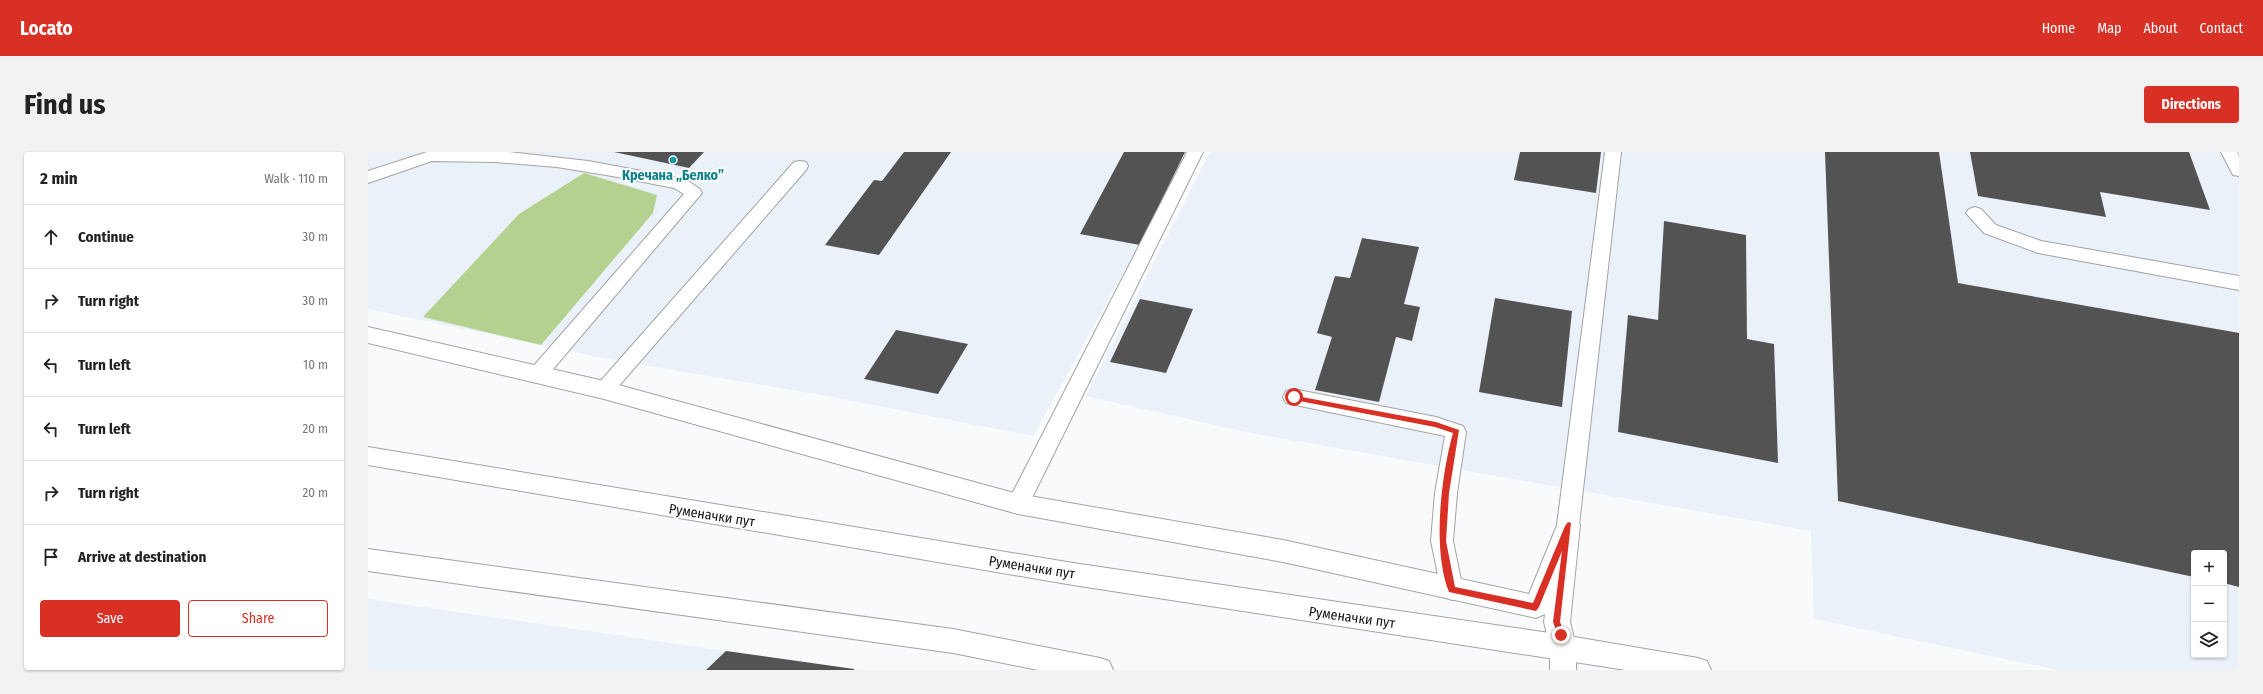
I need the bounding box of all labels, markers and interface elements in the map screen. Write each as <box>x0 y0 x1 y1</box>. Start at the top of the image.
text: Locato <box>20 17 73 40</box>
text: Home <box>2042 20 2075 37</box>
text: Map <box>2097 20 2121 37</box>
text: About <box>2143 20 2178 37</box>
text: Contact <box>2200 20 2243 37</box>
button: Directions <box>2144 86 2239 123</box>
text: Find us <box>24 88 106 121</box>
marker: Кречана „Белко” <box>668 155 678 165</box>
place label: Кречана „Белко” <box>622 167 724 184</box>
text: 2 min <box>40 168 78 189</box>
text: Walk · 110 m <box>264 171 328 186</box>
icon: ahead <box>40 226 62 248</box>
text: Continue <box>78 228 134 246</box>
text: 30 m <box>302 229 328 244</box>
icon: right <box>40 290 62 312</box>
text: Turn right <box>78 292 139 310</box>
text: 30 m <box>302 293 328 308</box>
icon: left <box>40 354 62 376</box>
text: Turn left <box>78 356 131 374</box>
text: 10 m <box>303 357 328 372</box>
route start <box>1285 388 1303 406</box>
icon: left <box>40 418 62 440</box>
text: Turn left <box>78 420 131 438</box>
text: 20 m <box>302 421 328 436</box>
icon: right <box>40 482 62 504</box>
text: Turn right <box>78 484 139 502</box>
text: 20 m <box>302 485 328 500</box>
street label: Руменачки пут <box>668 500 756 531</box>
icon: arrive <box>40 546 62 568</box>
text: Arrive at destination <box>78 548 206 566</box>
map controls <box>2191 550 2227 658</box>
button: + <box>2191 550 2227 586</box>
street label: Руменачки пут <box>988 552 1076 583</box>
button: − <box>2191 586 2227 622</box>
button: Save <box>40 600 180 637</box>
button: Share <box>188 600 328 637</box>
street label: Руменачки пут <box>1308 603 1396 632</box>
button: layers <box>2191 622 2227 658</box>
route end <box>1552 626 1570 644</box>

